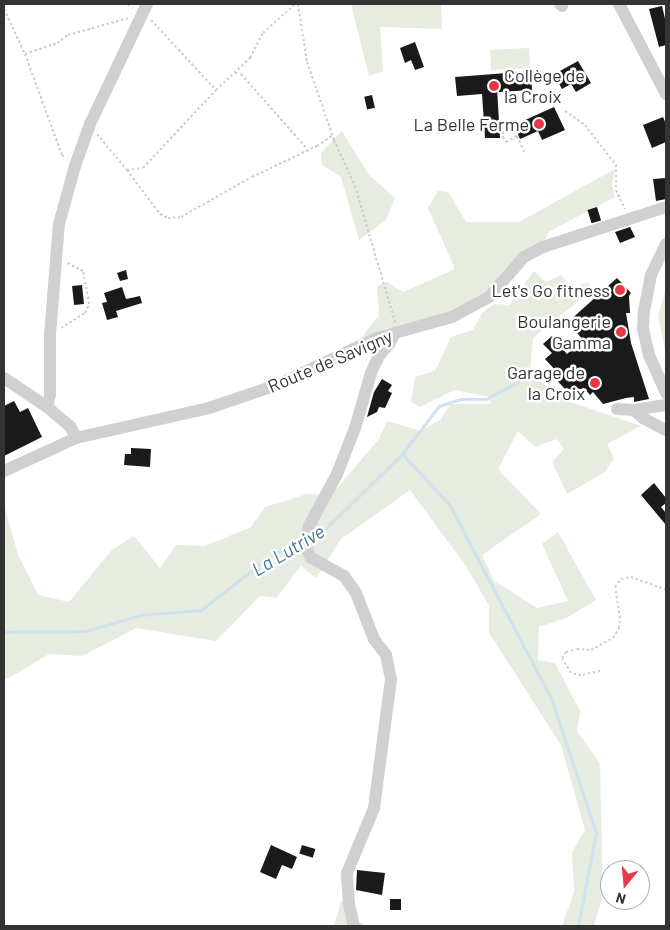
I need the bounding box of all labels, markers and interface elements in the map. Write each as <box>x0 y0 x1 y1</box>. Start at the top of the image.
place label: Collège de la Croix <box>504 65 585 108</box>
marker: Collège de la Croix <box>488 80 500 92</box>
place label: La Belle Ferme <box>414 113 529 135</box>
marker: La Belle Ferme <box>533 118 545 130</box>
place label: Let's Go fitness <box>492 279 610 301</box>
marker: Let's Go fitness <box>614 284 626 296</box>
place label: Boulangerie Gamma <box>517 311 611 354</box>
street label: Route de Savigny <box>265 325 395 397</box>
marker: Boulangerie Gamma <box>615 326 627 338</box>
place label: Garage de la Croix <box>507 362 585 404</box>
marker: Garage de la Croix <box>589 377 601 389</box>
water label: La Lutrive <box>247 519 329 581</box>
north arrow <box>600 860 650 910</box>
text: N <box>614 889 628 908</box>

